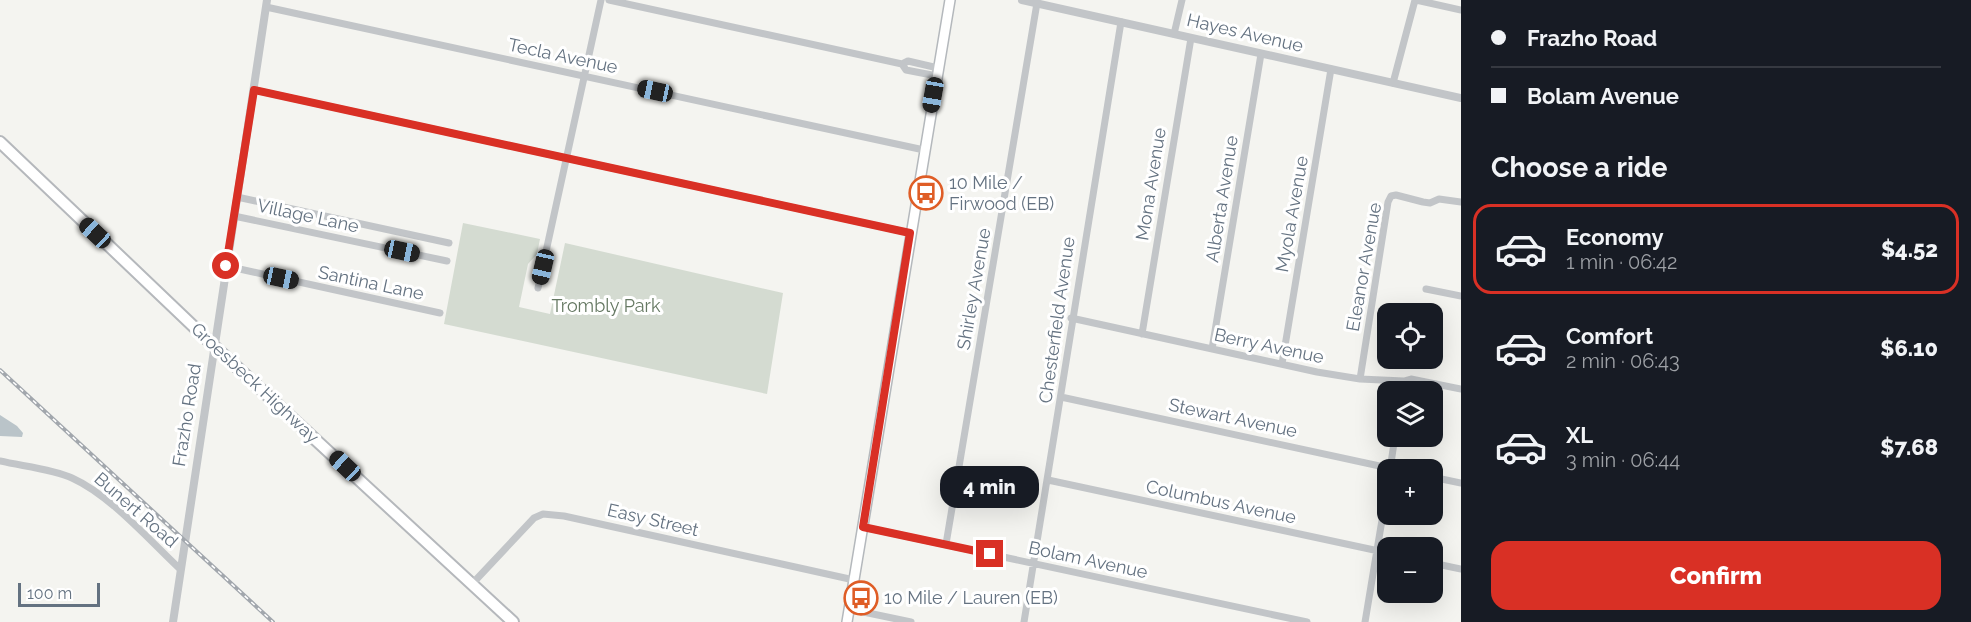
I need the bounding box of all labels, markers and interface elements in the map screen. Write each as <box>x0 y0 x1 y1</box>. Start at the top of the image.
street label: Hayes Avenue <box>1185 9 1306 56</box>
text: Frazho Road <box>1527 25 1657 51</box>
street label: Tecla Avenue <box>506 34 620 77</box>
car <box>921 76 945 114</box>
car <box>636 78 674 104</box>
text: Bolam Avenue <box>1527 83 1679 109</box>
street label: Mona Avenue <box>1131 126 1170 242</box>
street label: Alberta Avenue <box>1201 134 1242 264</box>
text: Choose a ride <box>1491 152 1667 183</box>
street label: Myola Avenue <box>1271 154 1312 274</box>
place label: 10 Mile / Firwood (EB) <box>949 172 1054 214</box>
bus stop icon: 10 Mile / Firwood (EB) <box>908 175 944 211</box>
street label: Village Lane <box>255 194 361 237</box>
street label: Eleanor Avenue <box>1342 200 1385 333</box>
car <box>76 214 114 252</box>
icon: car <box>1494 222 1548 276</box>
text: Economy <box>1566 224 1664 250</box>
street label: Shirley Avenue <box>952 226 995 351</box>
street label: Chesterfield Avenue <box>1034 235 1079 404</box>
text: $4.52 <box>1881 236 1938 262</box>
car <box>383 238 421 264</box>
car <box>530 247 556 287</box>
text: 1 min · 06:42 <box>1566 250 1677 274</box>
route start <box>212 252 239 279</box>
street label: Santina Lane <box>316 261 426 304</box>
car <box>262 265 300 291</box>
park label: Trombly Park <box>552 295 661 316</box>
map controls <box>1377 303 1443 603</box>
button: locate <box>1377 303 1443 369</box>
street label: Groesbeck Highway <box>187 318 324 447</box>
icon: car <box>1494 321 1548 375</box>
text: Comfort <box>1566 323 1653 349</box>
street label: Berry Avenue <box>1212 324 1326 367</box>
text: $6.10 <box>1880 335 1938 361</box>
text: 2 min · 06:43 <box>1566 349 1680 373</box>
street label: Frazho Road <box>168 362 205 468</box>
button: layers <box>1377 381 1443 447</box>
street label: Stewart Avenue <box>1167 394 1300 441</box>
icon: car <box>1494 420 1548 474</box>
text: XL <box>1566 422 1593 448</box>
text: $7.68 <box>1880 434 1938 460</box>
car <box>326 447 364 485</box>
text: 3 min · 06:44 <box>1566 448 1680 472</box>
button: + <box>1377 459 1443 525</box>
callout: 4 min <box>940 467 1040 509</box>
street label: Bunert Road <box>90 468 182 552</box>
text: 4 min <box>963 475 1016 499</box>
street label: Columbus Avenue <box>1144 475 1298 528</box>
street label: Easy Street <box>605 499 701 540</box>
street label: Bolam Avenue <box>1027 537 1150 582</box>
button: − <box>1377 537 1443 603</box>
route end <box>976 540 1003 567</box>
button: Confirm <box>1491 541 1941 610</box>
scale bar <box>18 580 100 608</box>
bus stop icon: 10 Mile / Lauren (EB) <box>843 580 879 616</box>
text: 100 m <box>27 584 72 603</box>
place label: 10 Mile / Lauren (EB) <box>884 587 1058 608</box>

